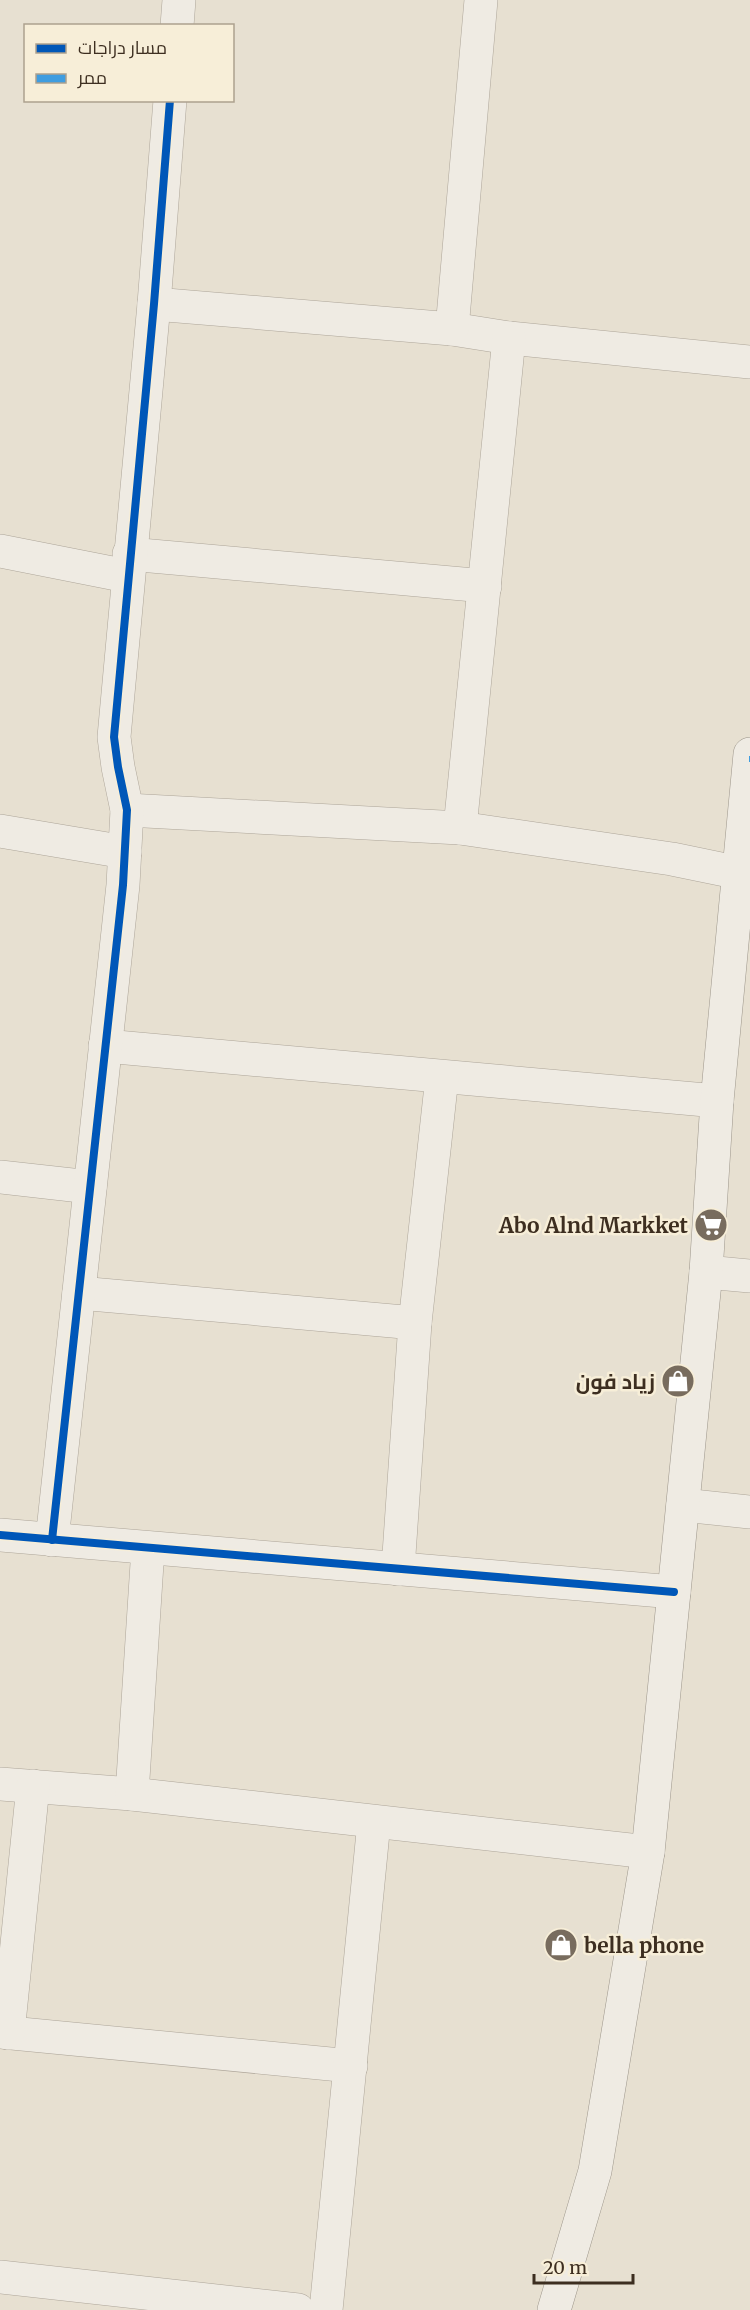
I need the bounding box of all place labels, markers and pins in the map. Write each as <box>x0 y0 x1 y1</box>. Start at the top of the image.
supermarket icon: Abo Alnd Markket <box>693 1207 729 1243</box>
place label: Abo Alnd Markket <box>498 1212 689 1239</box>
shop icon: زياد فون <box>660 1363 696 1399</box>
place label: زياد فون <box>576 1368 655 1395</box>
shop icon: bella phone <box>543 1927 579 1963</box>
place label: bella phone <box>584 1932 704 1959</box>

